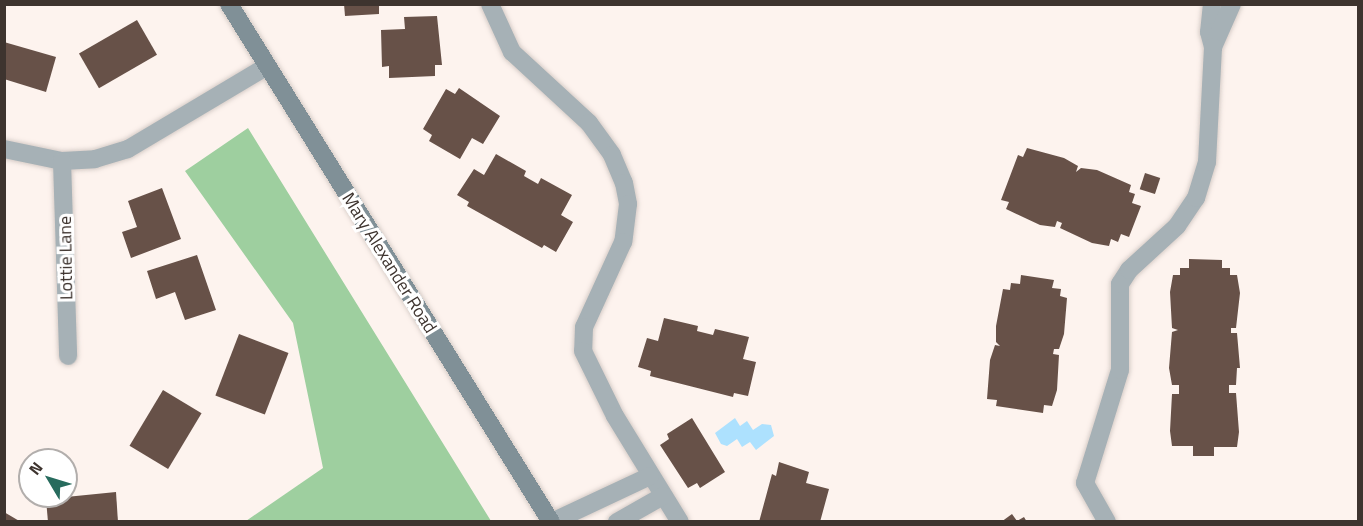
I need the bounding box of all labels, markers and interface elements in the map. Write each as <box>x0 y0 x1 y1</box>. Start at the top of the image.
street label: Mary Alexander Road <box>337 189 441 337</box>
street label: Lottie Lane <box>54 216 78 300</box>
north arrow <box>18 448 78 508</box>
text: N <box>23 456 48 480</box>

